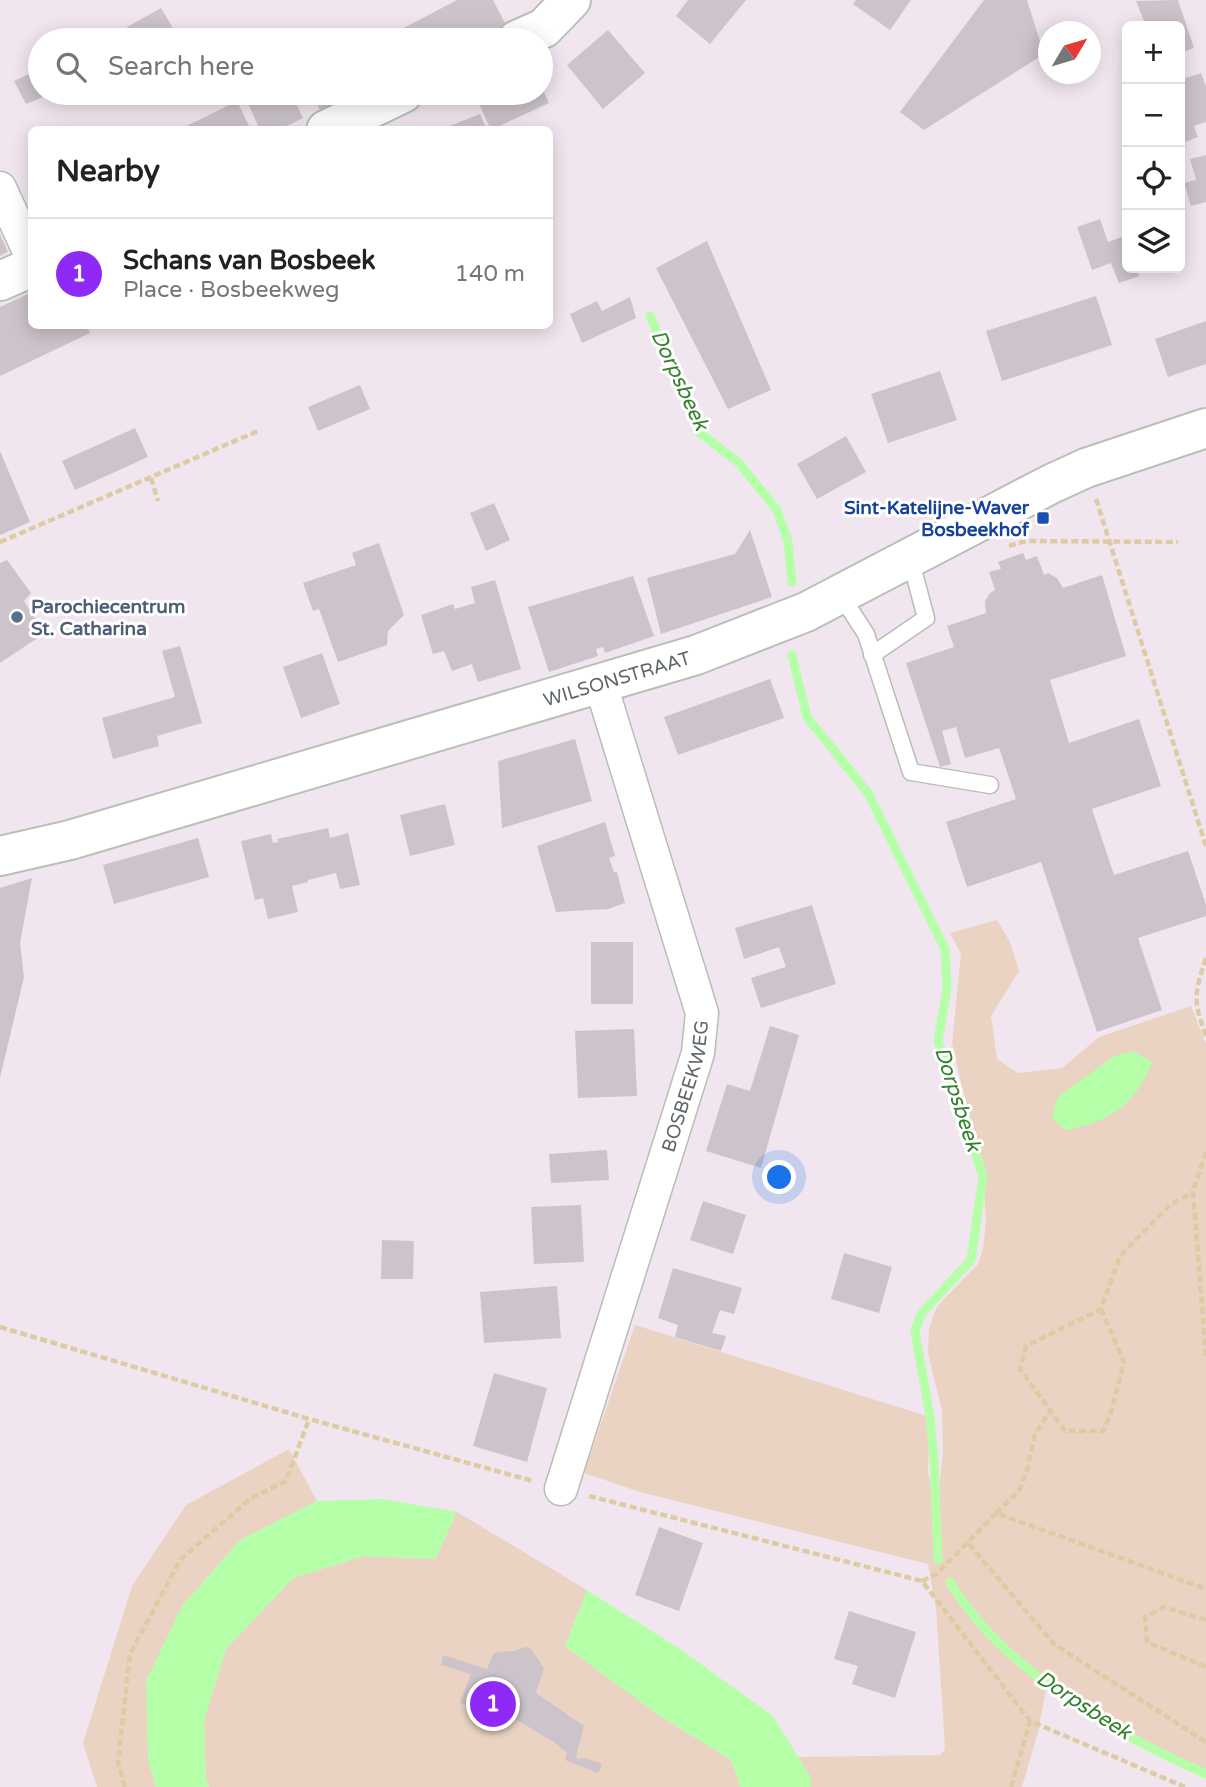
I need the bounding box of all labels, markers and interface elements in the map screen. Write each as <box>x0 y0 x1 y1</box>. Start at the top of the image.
north arrow <box>1038 21 1101 84</box>
map controls <box>1122 21 1185 273</box>
button: + <box>1122 21 1185 84</box>
search box <box>28 28 553 105</box>
icon: search <box>52 48 90 86</box>
text: Search here <box>108 51 254 82</box>
button: − <box>1122 84 1185 147</box>
button: locate <box>1122 147 1185 210</box>
text: Nearby <box>56 153 160 190</box>
button: layers <box>1122 210 1185 273</box>
text: Schans van Bosbeek <box>123 245 375 276</box>
text: 1 <box>72 260 86 288</box>
text: 140 m <box>455 260 525 288</box>
text: Place · Bosbeekweg <box>123 276 340 304</box>
water label: Dorpsbeek <box>645 326 714 436</box>
place label: Sint-Katelijne-Waver Bosbeekhof <box>844 497 1030 541</box>
marker: Sint-Katelijne-Waver Bosbeekhof <box>1035 510 1051 526</box>
place label: Parochiecentrum St. Catharina <box>31 596 185 640</box>
marker: Parochiecentrum St. Catharina <box>9 609 25 625</box>
street label: WILSONSTRAAT <box>541 647 694 712</box>
street label: BOSBEEKWEG <box>658 1019 713 1155</box>
water label: Dorpsbeek <box>929 1044 987 1156</box>
your location <box>762 1160 796 1194</box>
water label: Dorpsbeek <box>1032 1666 1137 1746</box>
pin: 1 <box>470 1678 516 1730</box>

